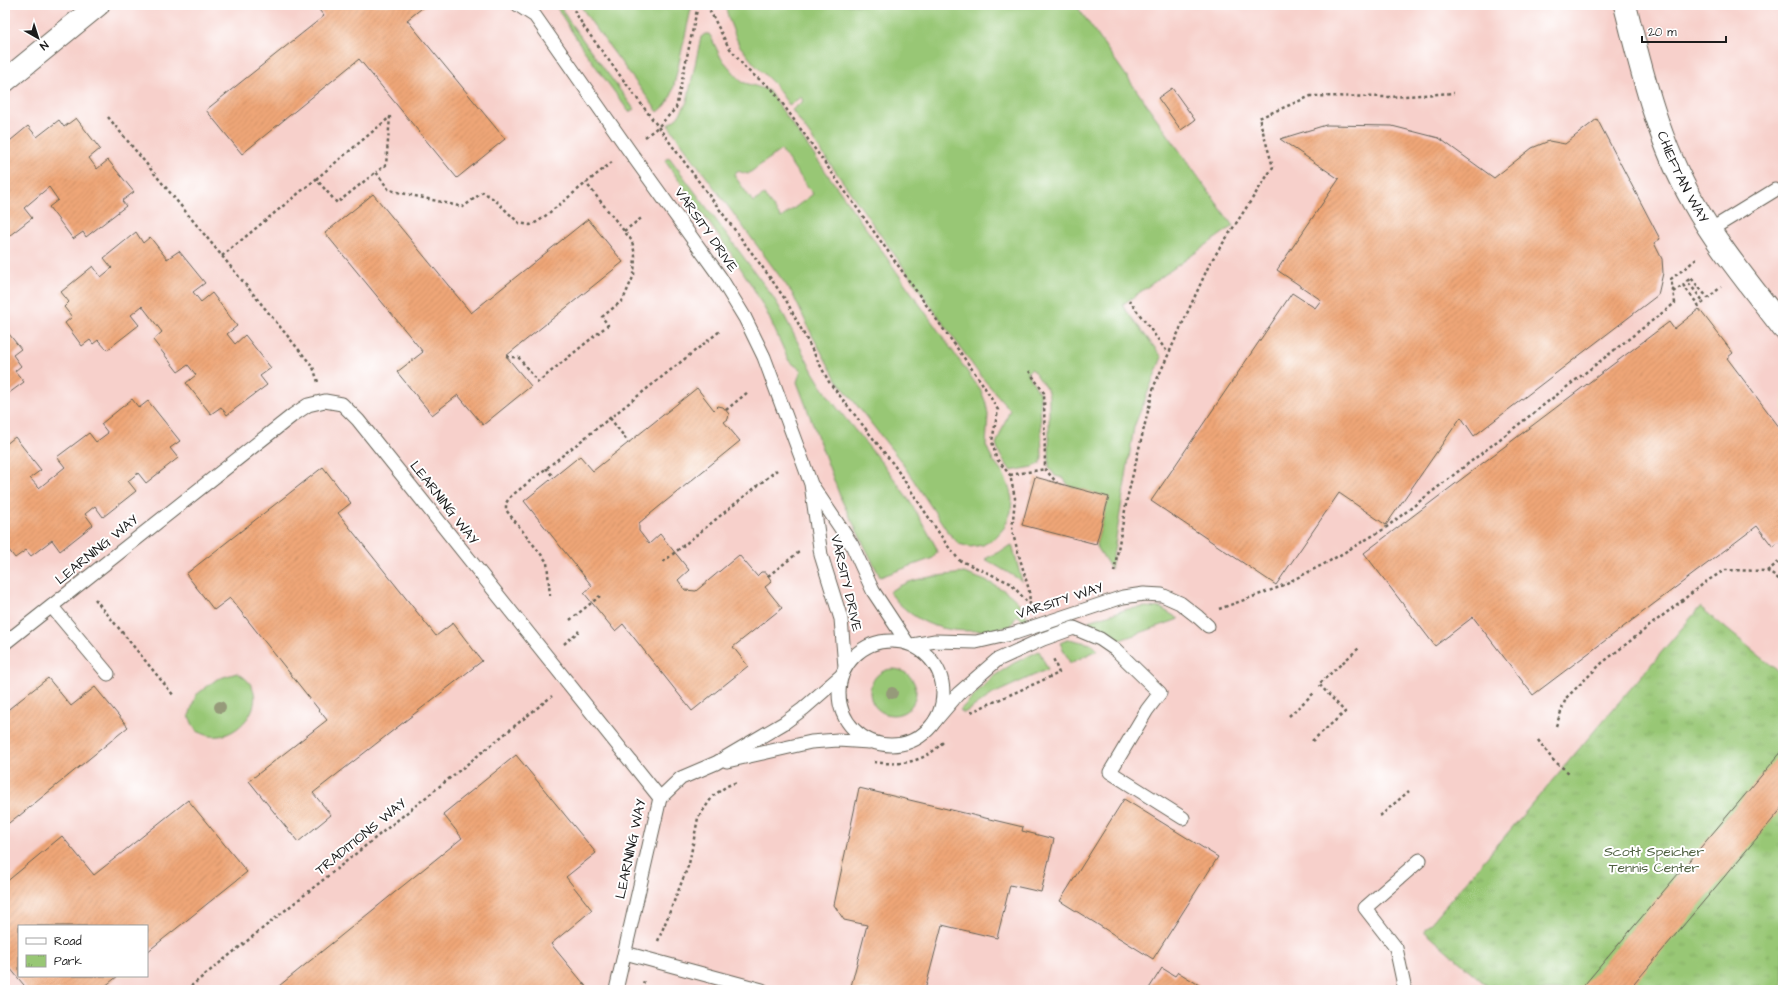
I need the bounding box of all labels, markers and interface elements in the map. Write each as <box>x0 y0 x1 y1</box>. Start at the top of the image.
north arrow <box>18 18 58 58</box>
scale bar <box>1642 18 1726 44</box>
text: 20 m <box>1648 24 1677 41</box>
text: N <box>37 37 51 53</box>
street label: CHIEFTAN WAY <box>1652 128 1713 227</box>
street label: VARSITY DRIVE <box>669 184 743 277</box>
street label: LEARNING WAY <box>405 457 483 550</box>
street label: LEARNING WAY <box>51 510 143 590</box>
street label: VARSITY DRIVE <box>825 533 867 634</box>
street label: VARSITY WAY <box>1014 577 1107 624</box>
street label: TRADITIONS WAY <box>311 794 411 880</box>
street label: LEARNING WAY <box>611 797 651 901</box>
park label: Scott Speicher Tennis Center <box>1604 842 1704 878</box>
legend <box>18 925 148 977</box>
text: Road <box>54 933 82 950</box>
text: Park <box>54 953 82 970</box>

